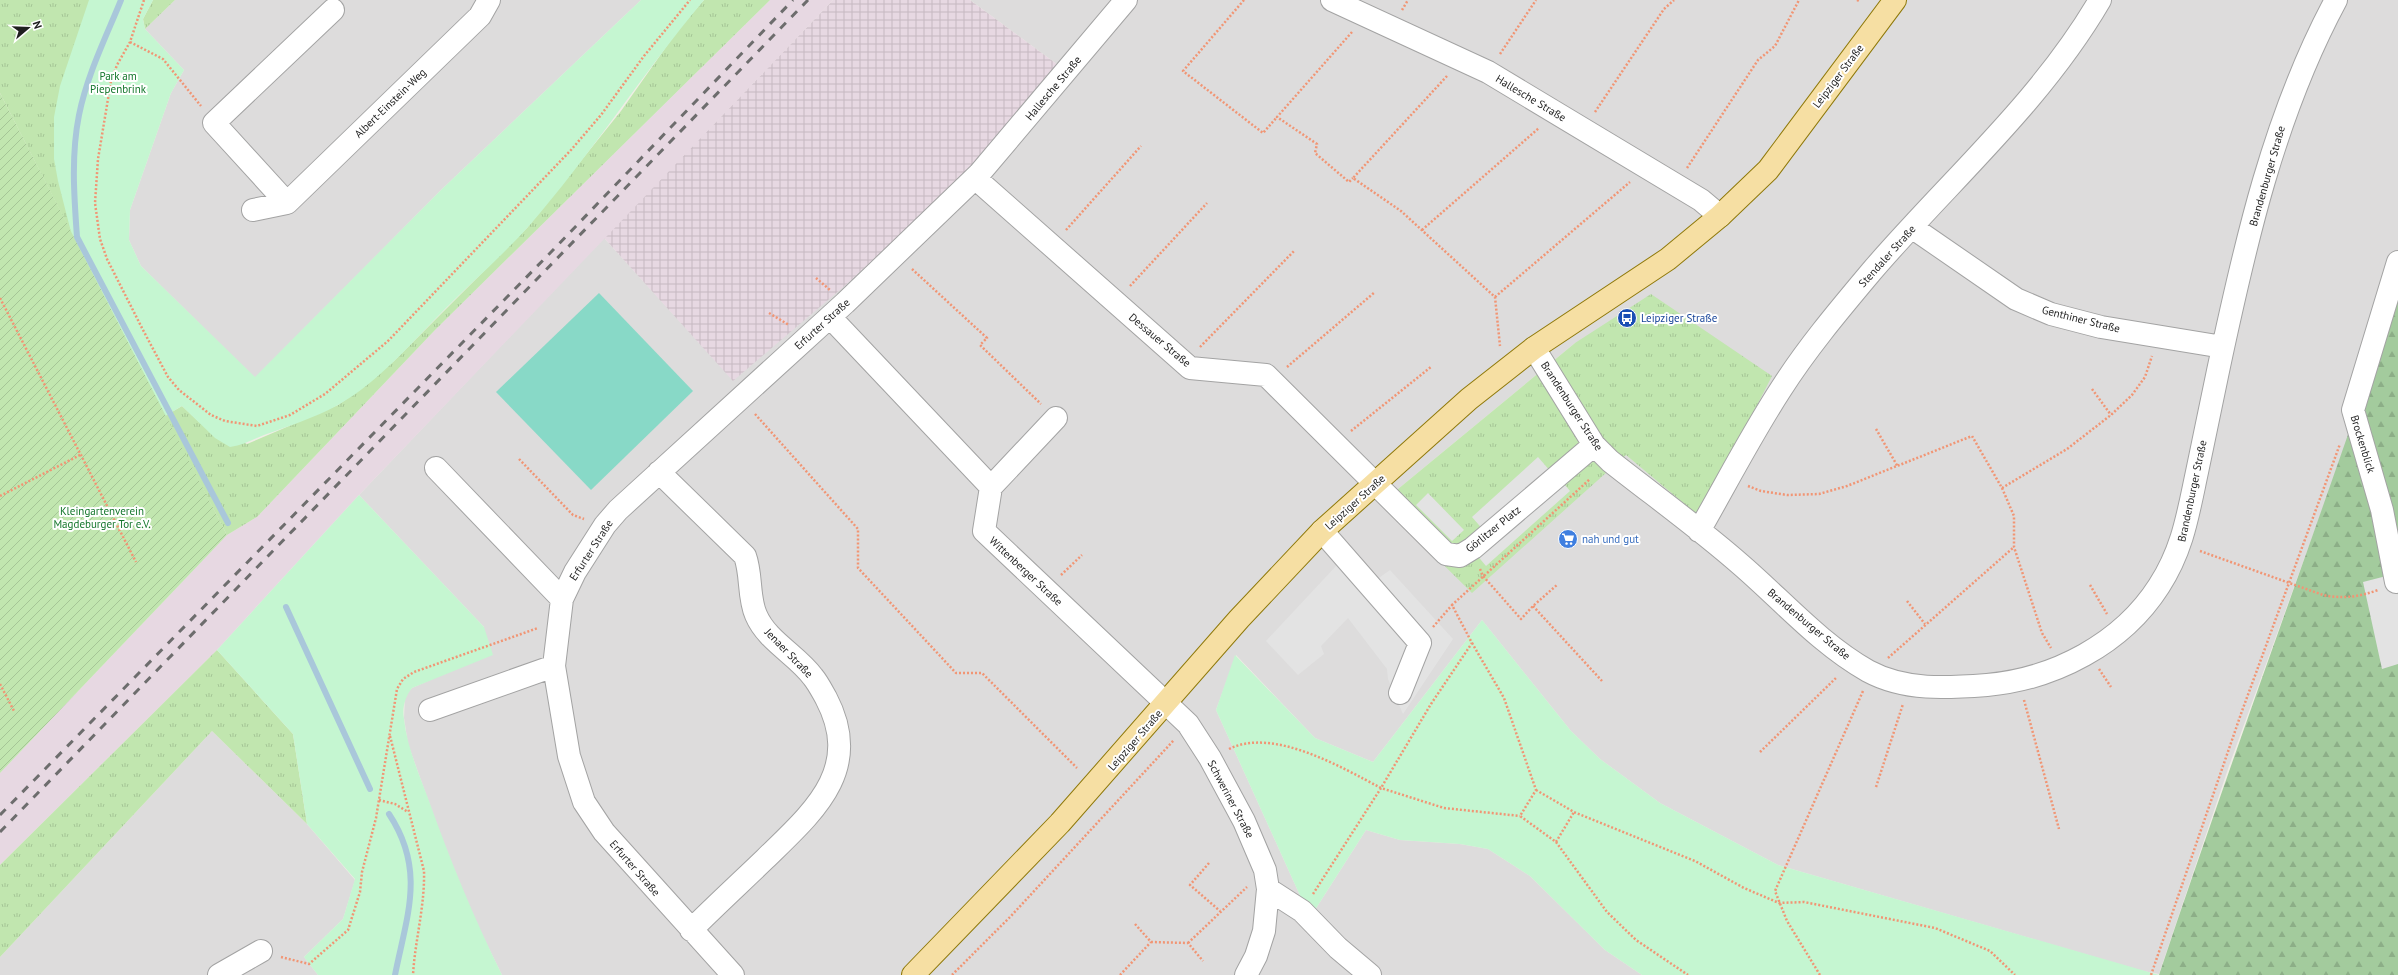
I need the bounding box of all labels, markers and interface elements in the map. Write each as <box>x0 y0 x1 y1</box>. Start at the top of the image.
north arrow <box>8 8 48 48</box>
text: N <box>30 19 45 30</box>
street label: Leipziger Straße <box>1809 41 1867 111</box>
street label: Hallesche Straße <box>1022 53 1084 123</box>
street label: Albert-Einstein-Weg <box>351 65 429 141</box>
park label: Park am Piepenbrink <box>90 69 147 96</box>
street label: Hallesche Straße <box>1493 71 1569 125</box>
street label: Brandenburger Straße <box>2246 124 2288 228</box>
street label: Stendaler Straße <box>1855 222 1919 290</box>
street label: Erfurter Straße <box>791 295 853 353</box>
street label: Genthiner Straße <box>2040 303 2122 336</box>
bus stop icon: Leipziger Straße <box>1616 307 1638 329</box>
street label: Dessauer Straße <box>1126 310 1194 370</box>
place label: Leipziger Straße <box>1641 311 1718 325</box>
street label: Brandenburger Straße <box>1538 359 1606 454</box>
street label: Brockenblick <box>2348 413 2379 475</box>
street label: Brandenburger Straße <box>2174 438 2210 543</box>
street label: Leipziger Straße <box>1322 471 1388 533</box>
street label: Görlitzer Platz <box>1463 503 1523 555</box>
park label: Kleingartenverein Magdeburger Tor e.V. <box>53 504 151 531</box>
street label: Erfurter Straße <box>566 517 616 583</box>
supermarket icon: nah und gut <box>1557 528 1579 550</box>
place label: nah und gut <box>1582 532 1639 546</box>
street label: Wittenberger Straße <box>986 533 1066 609</box>
street label: Brandenburger Straße <box>1765 585 1854 663</box>
street label: Jenaer Straße <box>761 625 816 681</box>
street label: Leipziger Straße <box>1105 706 1166 773</box>
street label: Schweriner Straße <box>1205 758 1258 841</box>
street label: Erfurter Straße <box>607 837 663 899</box>

